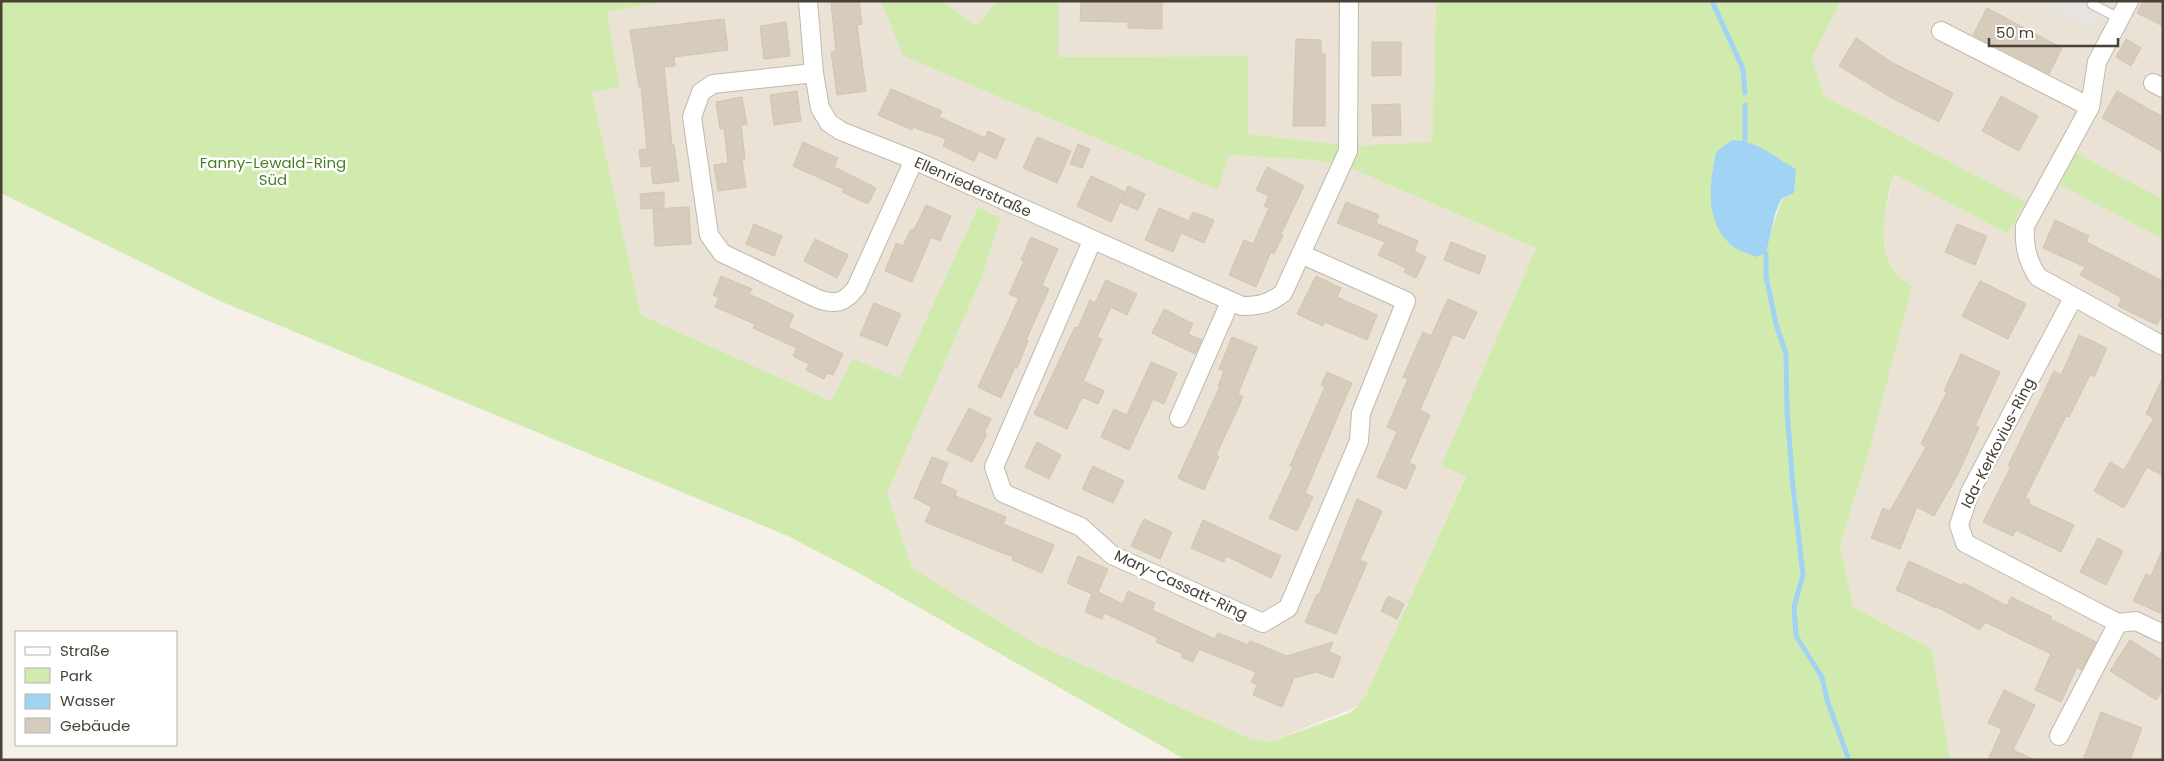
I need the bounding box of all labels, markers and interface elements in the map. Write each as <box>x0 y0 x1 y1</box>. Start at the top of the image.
scale bar <box>1989 15 2118 47</box>
text: 50 m <box>1996 22 2034 43</box>
street label: Ellenriederstraße <box>911 151 1035 222</box>
park label: Fanny-Lewald-Ring Süd <box>200 152 346 190</box>
street label: Ida-Kerkovius-Ring <box>1956 374 2040 512</box>
street label: Mary-Cassatt-Ring <box>1111 544 1251 625</box>
legend <box>15 631 178 746</box>
text: Straße <box>60 640 110 661</box>
text: Park <box>60 665 92 686</box>
text: Wasser <box>60 690 116 711</box>
text: Gebäude <box>60 715 130 736</box>

